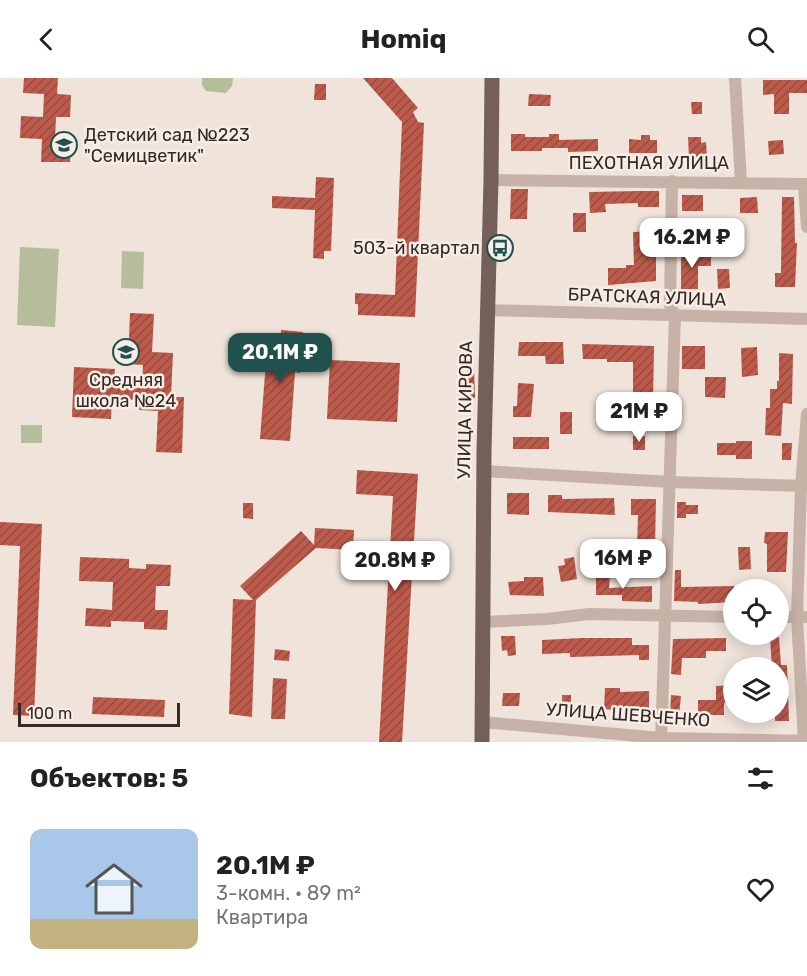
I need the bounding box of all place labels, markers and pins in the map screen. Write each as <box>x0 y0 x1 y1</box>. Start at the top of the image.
place label: Детский сад №223 "Семицветик" <box>84 124 250 167</box>
school or university icon: Детский сад №223 "Семицветик" <box>49 130 79 160</box>
pin: 16.2M ₽ <box>637 218 747 269</box>
bus stop icon: 503-й квартал <box>485 233 515 263</box>
place label: 503-й квартал <box>353 237 480 259</box>
pin: 20.1M ₽ <box>225 333 335 384</box>
school or university icon: Средняя школа №24 <box>111 337 141 367</box>
place label: Средняя школа №24 <box>76 369 176 412</box>
pin: 21M ₽ <box>597 392 681 443</box>
pin: 16M ₽ <box>581 539 665 590</box>
pin: 20.8M ₽ <box>340 541 450 592</box>

